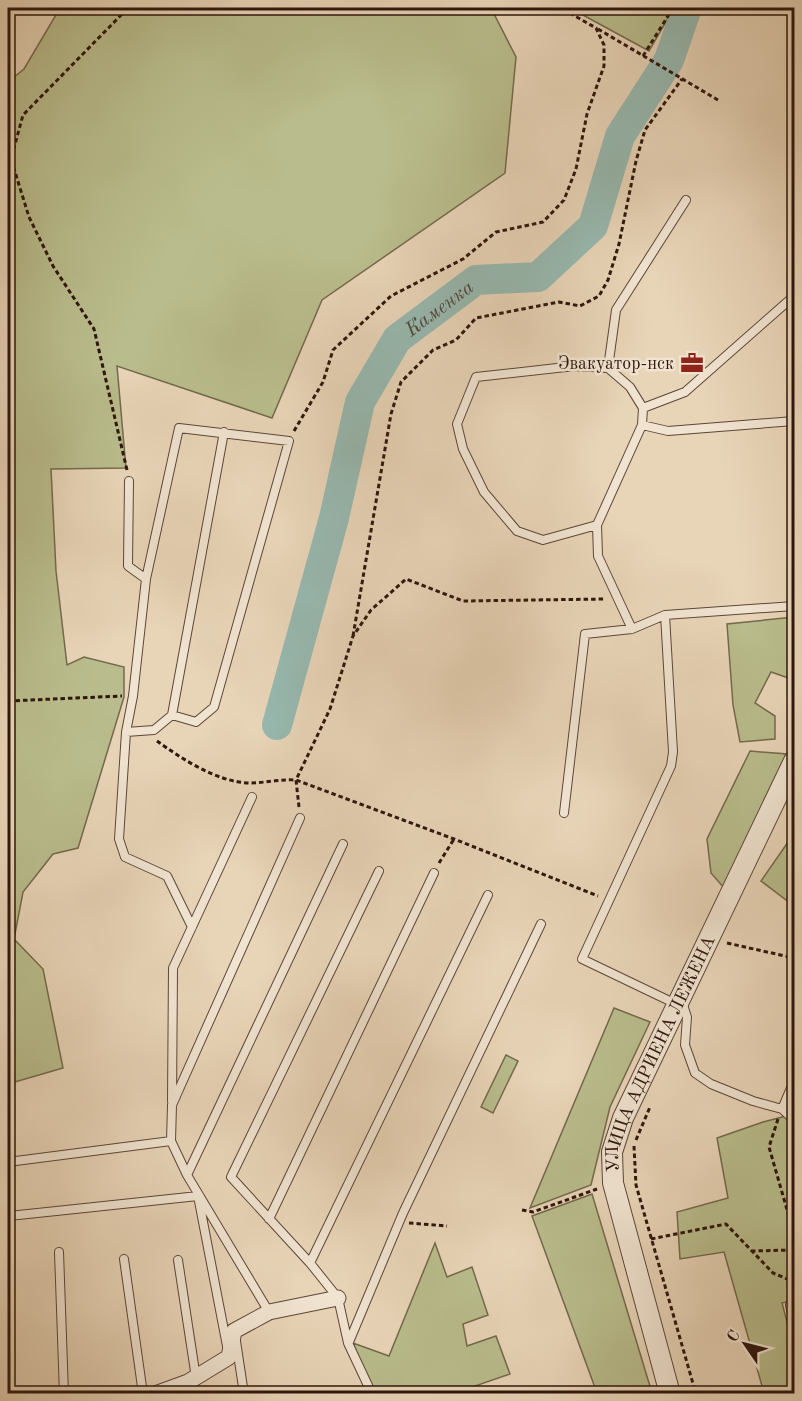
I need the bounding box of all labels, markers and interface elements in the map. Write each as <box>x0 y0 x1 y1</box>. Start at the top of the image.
water label: Каменка <box>401 277 478 342</box>
office icon: Эвакуатор-нск <box>679 350 705 376</box>
place label: Эвакуатор-нск <box>558 355 674 373</box>
street label: УЛИЦА АДРИЕНА ЛЕЖЕНА <box>604 933 719 1172</box>
north arrow <box>715 1314 775 1374</box>
text: С <box>725 1328 744 1345</box>

